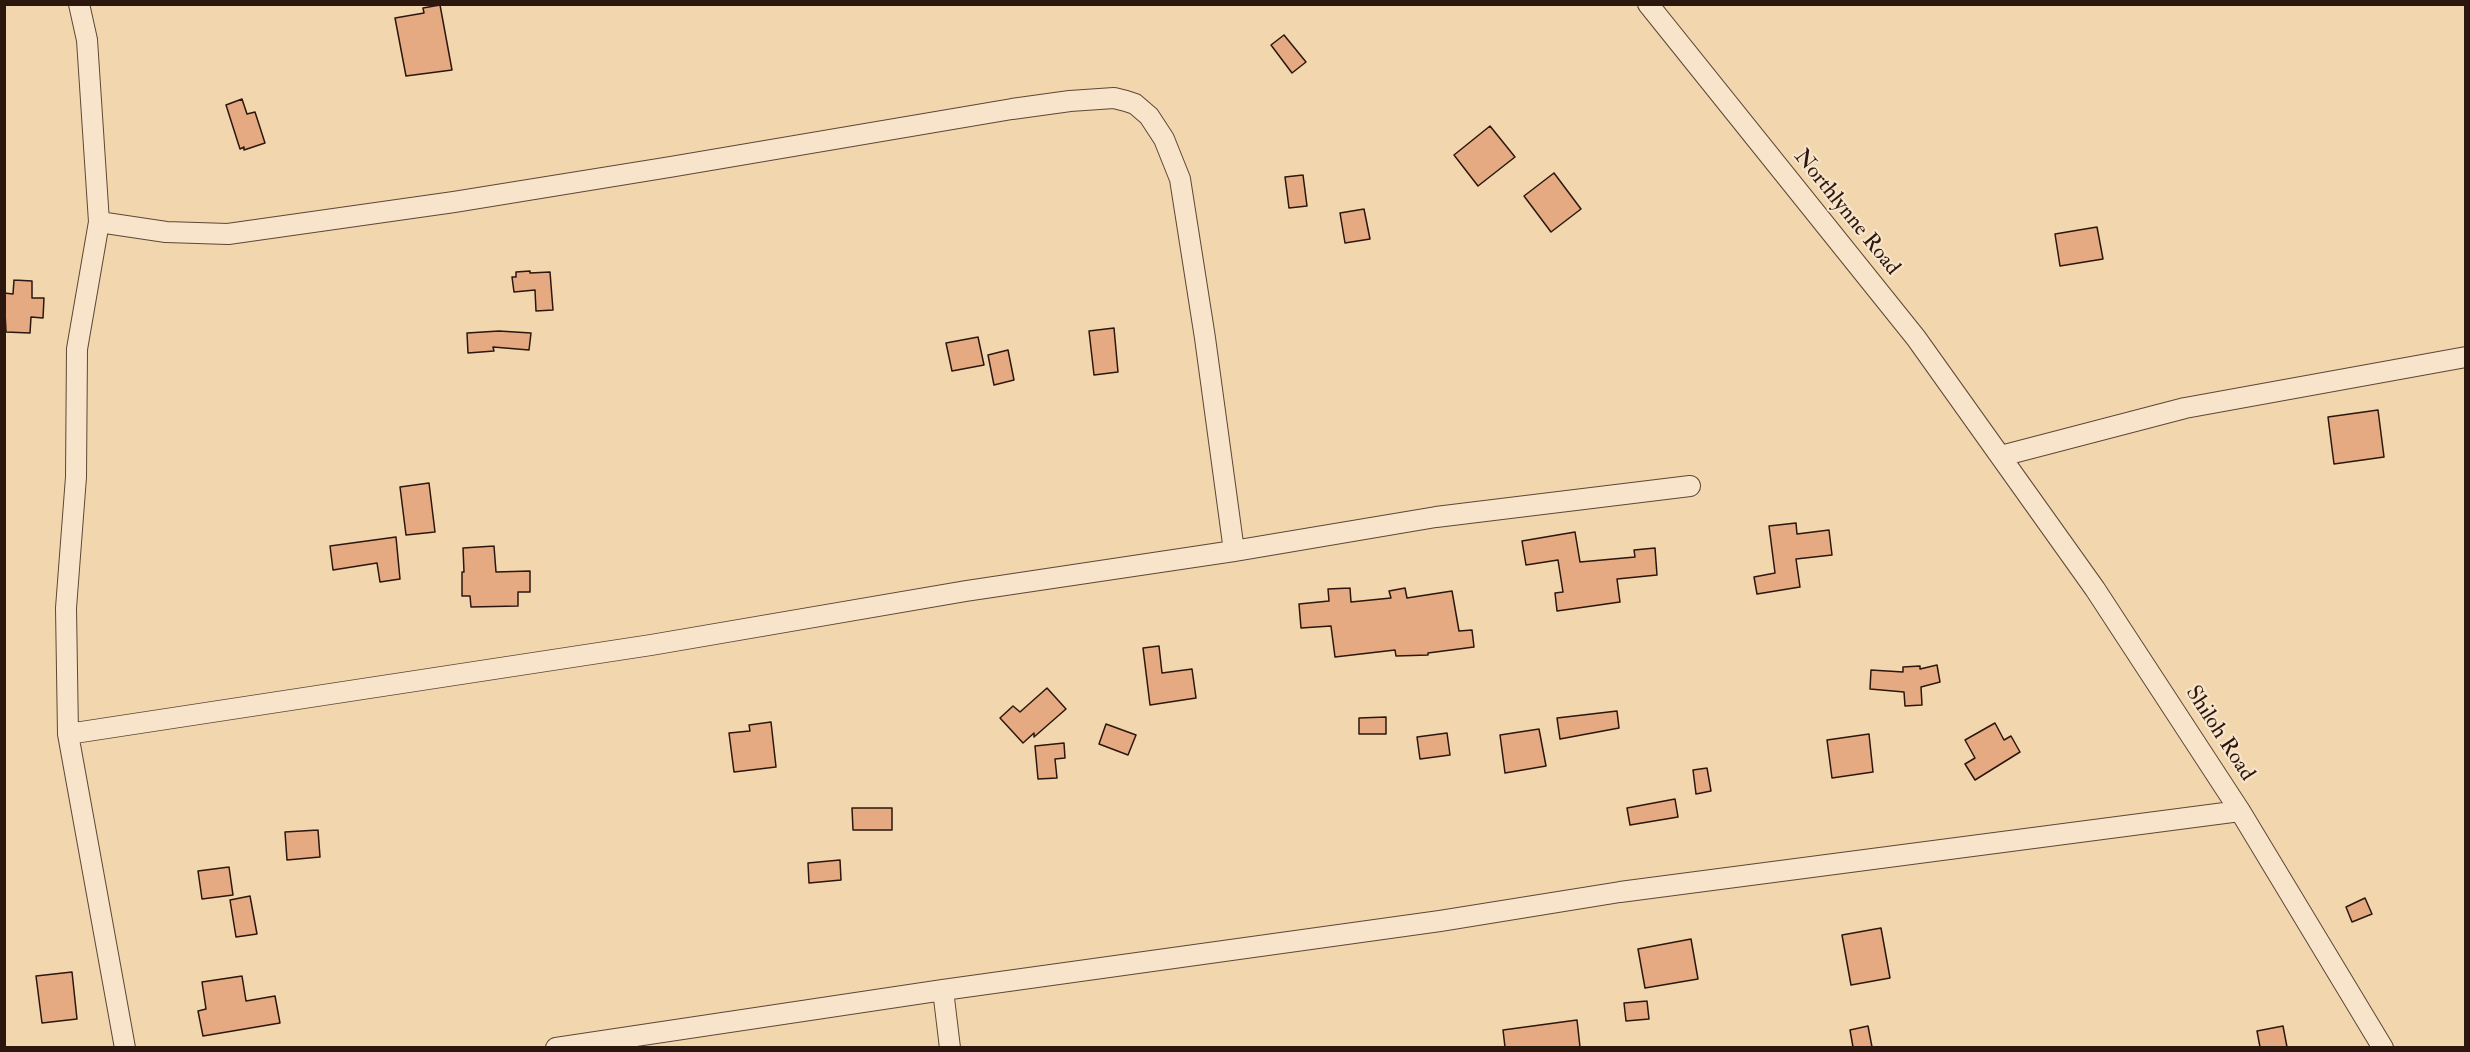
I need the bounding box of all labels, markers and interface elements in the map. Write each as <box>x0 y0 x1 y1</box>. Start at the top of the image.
street label: Northlynne Road <box>1787 145 1905 281</box>
street label: Shiloh Road <box>2179 682 2259 786</box>

